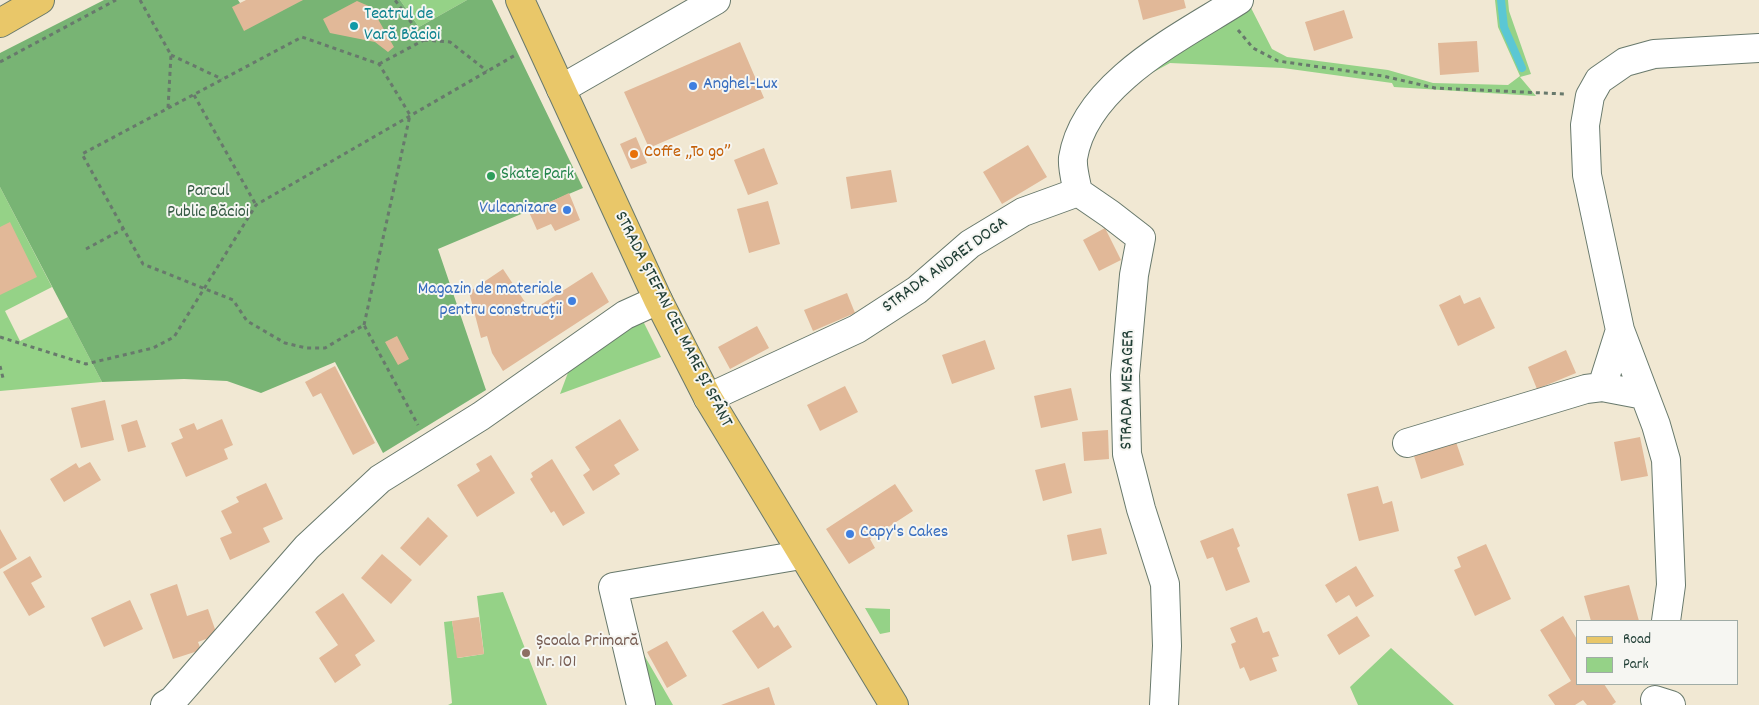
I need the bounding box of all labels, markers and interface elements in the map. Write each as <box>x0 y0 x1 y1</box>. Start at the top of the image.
place label: Teatrul de Vară Băcioi <box>364 5 440 48</box>
marker: Teatrul de Vară Băcioi <box>348 20 360 32</box>
place label: Anghel-Lux <box>703 75 777 97</box>
marker: Anghel-Lux <box>687 80 699 92</box>
place label: Coffe „To go” <box>644 143 731 165</box>
marker: Coffe „To go” <box>628 148 640 160</box>
place label: Skate Park <box>501 165 574 187</box>
marker: Skate Park <box>485 170 497 182</box>
park label: Parcul Public Băcioi <box>167 182 249 224</box>
place label: Vulcanizare <box>479 199 557 221</box>
marker: Vulcanizare <box>561 204 573 216</box>
street label: STRADA ȘTEFAN CEL MARE ȘI SFÂNT <box>608 209 736 431</box>
street label: STRADA ANDREI DOGA <box>879 213 1013 319</box>
place label: Magazin de materiale pentru construcții <box>418 280 562 322</box>
marker: Magazin de materiale pentru construcții <box>566 295 578 307</box>
street label: STRADA MESAGER <box>1117 330 1141 450</box>
place label: Capy's Cakes <box>860 523 948 545</box>
marker: Capy's Cakes <box>844 528 856 540</box>
legend <box>1576 620 1739 685</box>
text: Road <box>1623 629 1651 651</box>
place label: Școala Primară Nr. 101 <box>536 632 639 674</box>
marker: Școala Primară Nr. 101 <box>520 647 532 659</box>
text: Park <box>1623 654 1649 676</box>

